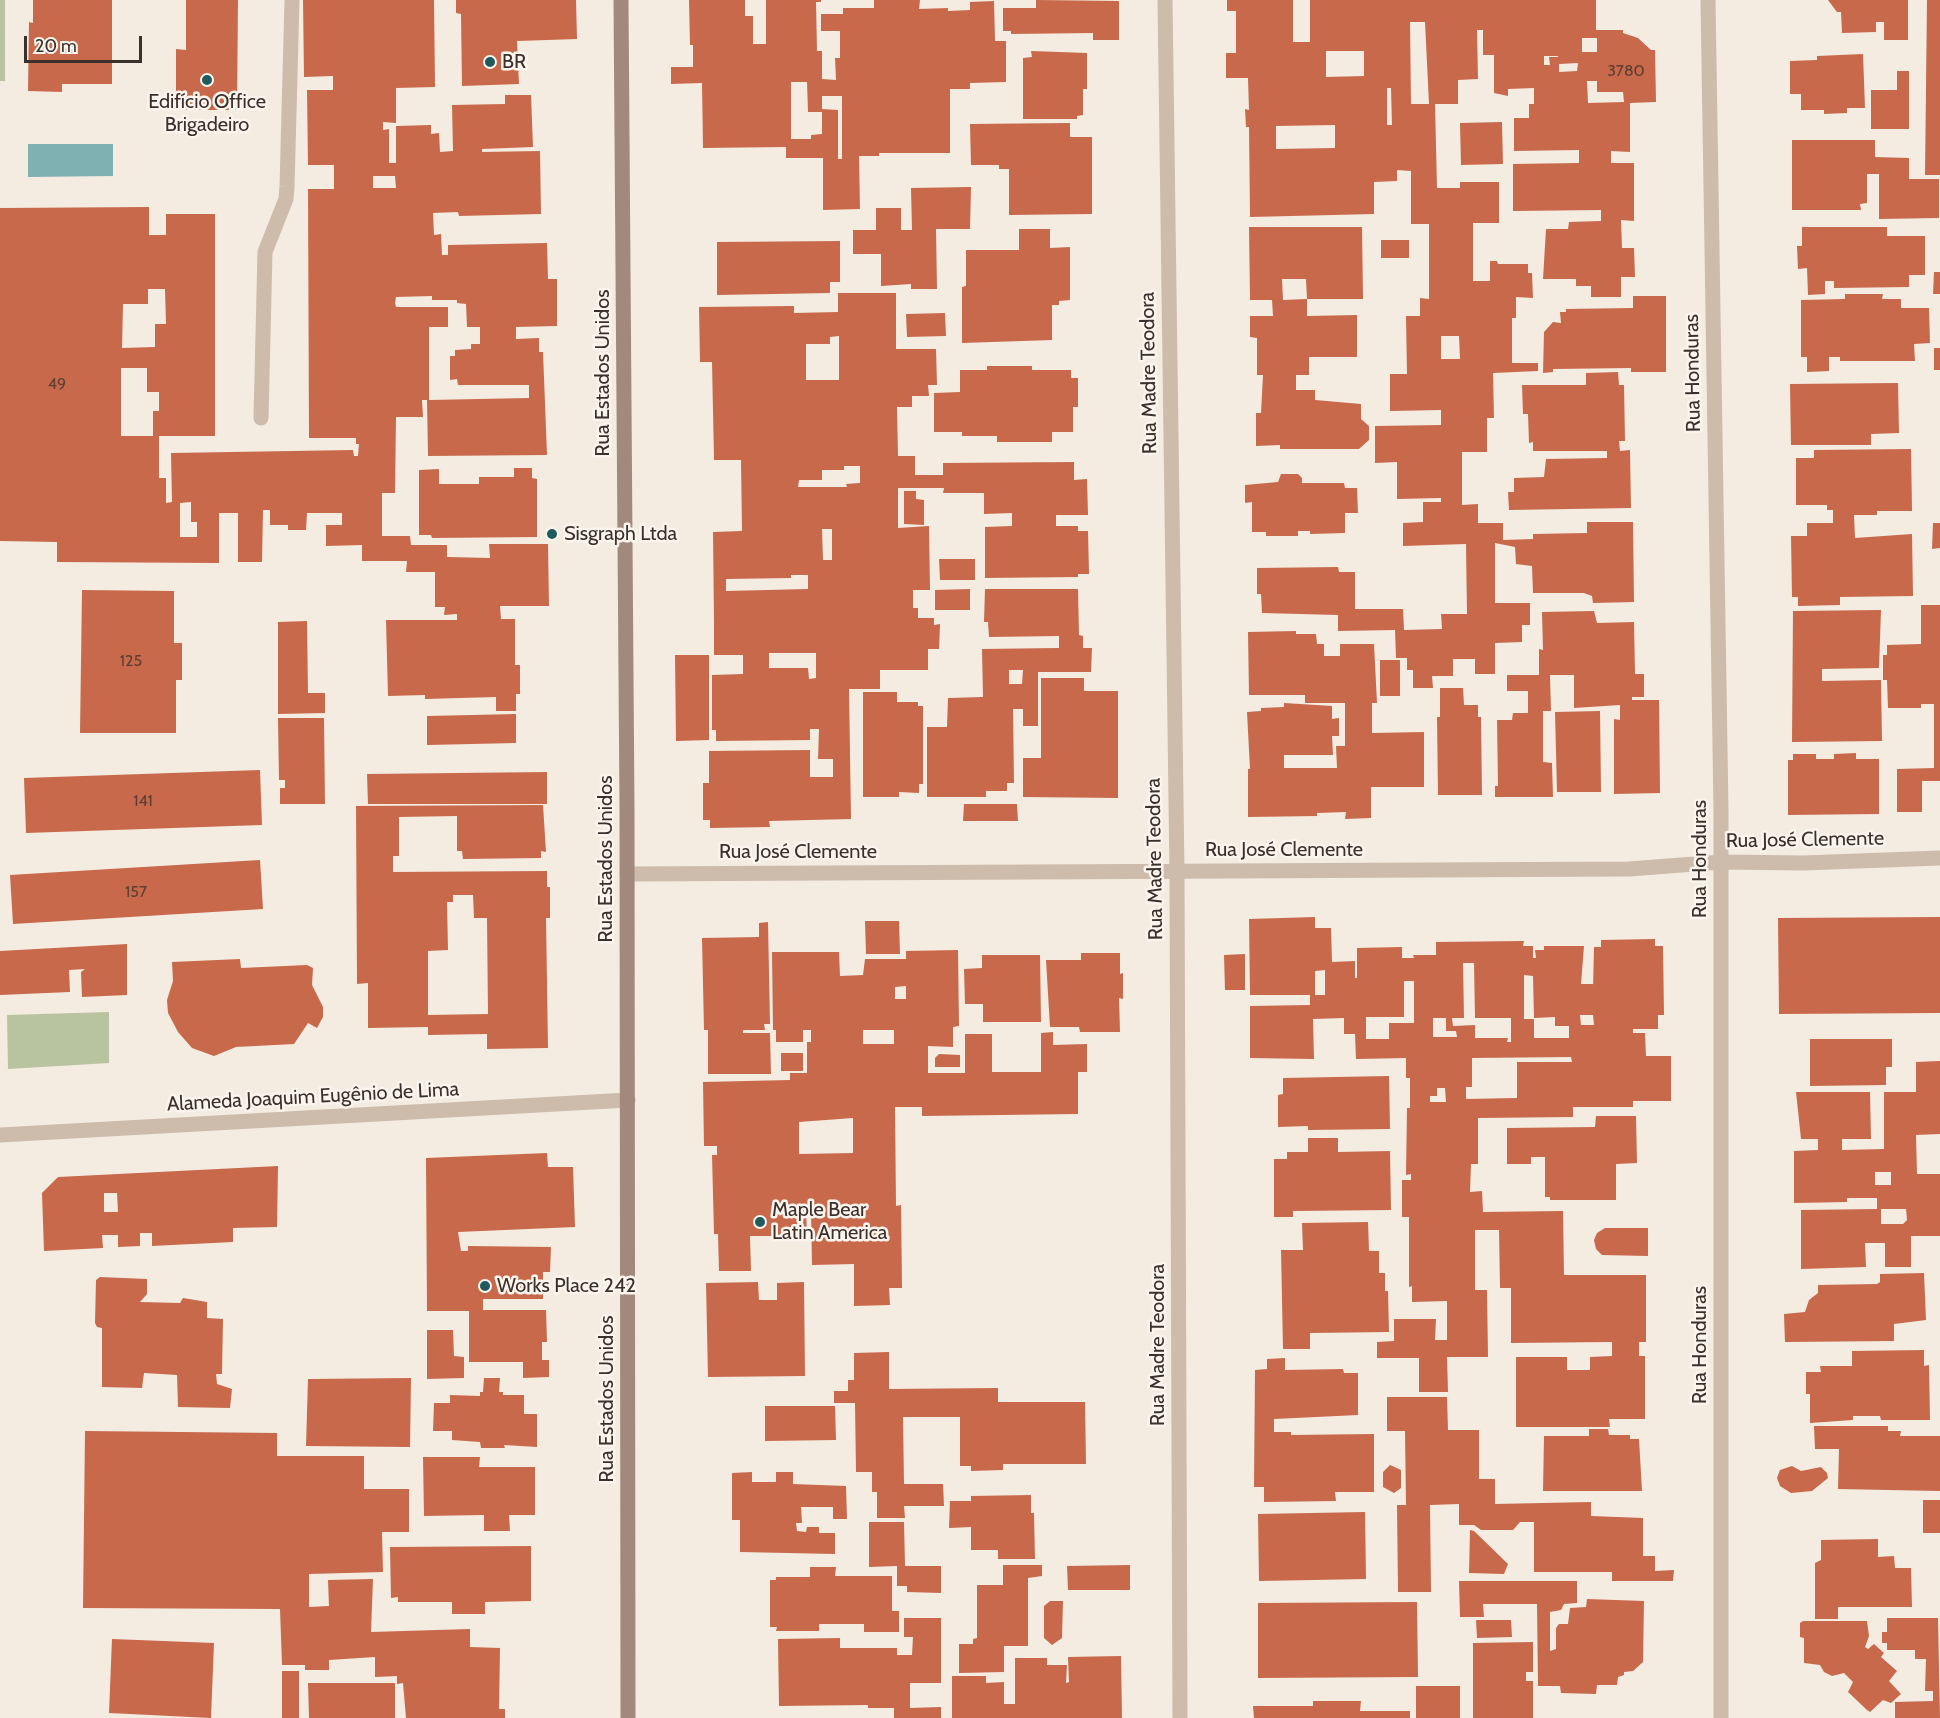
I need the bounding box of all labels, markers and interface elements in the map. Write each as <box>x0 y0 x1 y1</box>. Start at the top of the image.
scale bar <box>27 24 146 62</box>
text: 20 m <box>35 35 77 57</box>
place label: BR <box>502 50 526 74</box>
marker: BR <box>483 55 497 69</box>
house number: 3780 <box>1607 61 1645 81</box>
marker: Edifício Office Brigadeiro <box>200 73 214 87</box>
place label: Edifício Office Brigadeiro <box>148 90 266 137</box>
street label: Rua Estados Unidos <box>591 290 615 456</box>
street label: Rua Madre Teodora <box>1136 292 1162 454</box>
street label: Rua Honduras <box>1680 314 1706 432</box>
house number: 49 <box>48 374 66 394</box>
place label: Sisgraph Ltda <box>564 522 677 546</box>
marker: Sisgraph Ltda <box>545 527 559 541</box>
house number: 125 <box>120 651 142 671</box>
street label: Rua Estados Unidos <box>594 776 618 942</box>
street label: Rua Madre Teodora <box>1142 778 1168 940</box>
house number: 141 <box>133 791 153 811</box>
street label: Rua Honduras <box>1688 800 1712 918</box>
street label: Rua José Clemente <box>1726 827 1884 853</box>
street label: Rua José Clemente <box>1205 838 1363 862</box>
street label: Rua José Clemente <box>719 840 877 864</box>
house number: 157 <box>125 882 147 902</box>
street label: Alameda Joaquim Eugênio de Lima <box>166 1077 460 1117</box>
place label: Maple Bear Latin America <box>772 1198 887 1245</box>
marker: Maple Bear Latin America <box>753 1215 767 1229</box>
street label: Rua Madre Teodora <box>1146 1264 1170 1426</box>
place label: Works Place 242 <box>497 1274 636 1298</box>
marker: Works Place 242 <box>478 1279 492 1293</box>
street label: Rua Honduras <box>1688 1286 1712 1404</box>
street label: Rua Estados Unidos <box>595 1316 619 1482</box>

